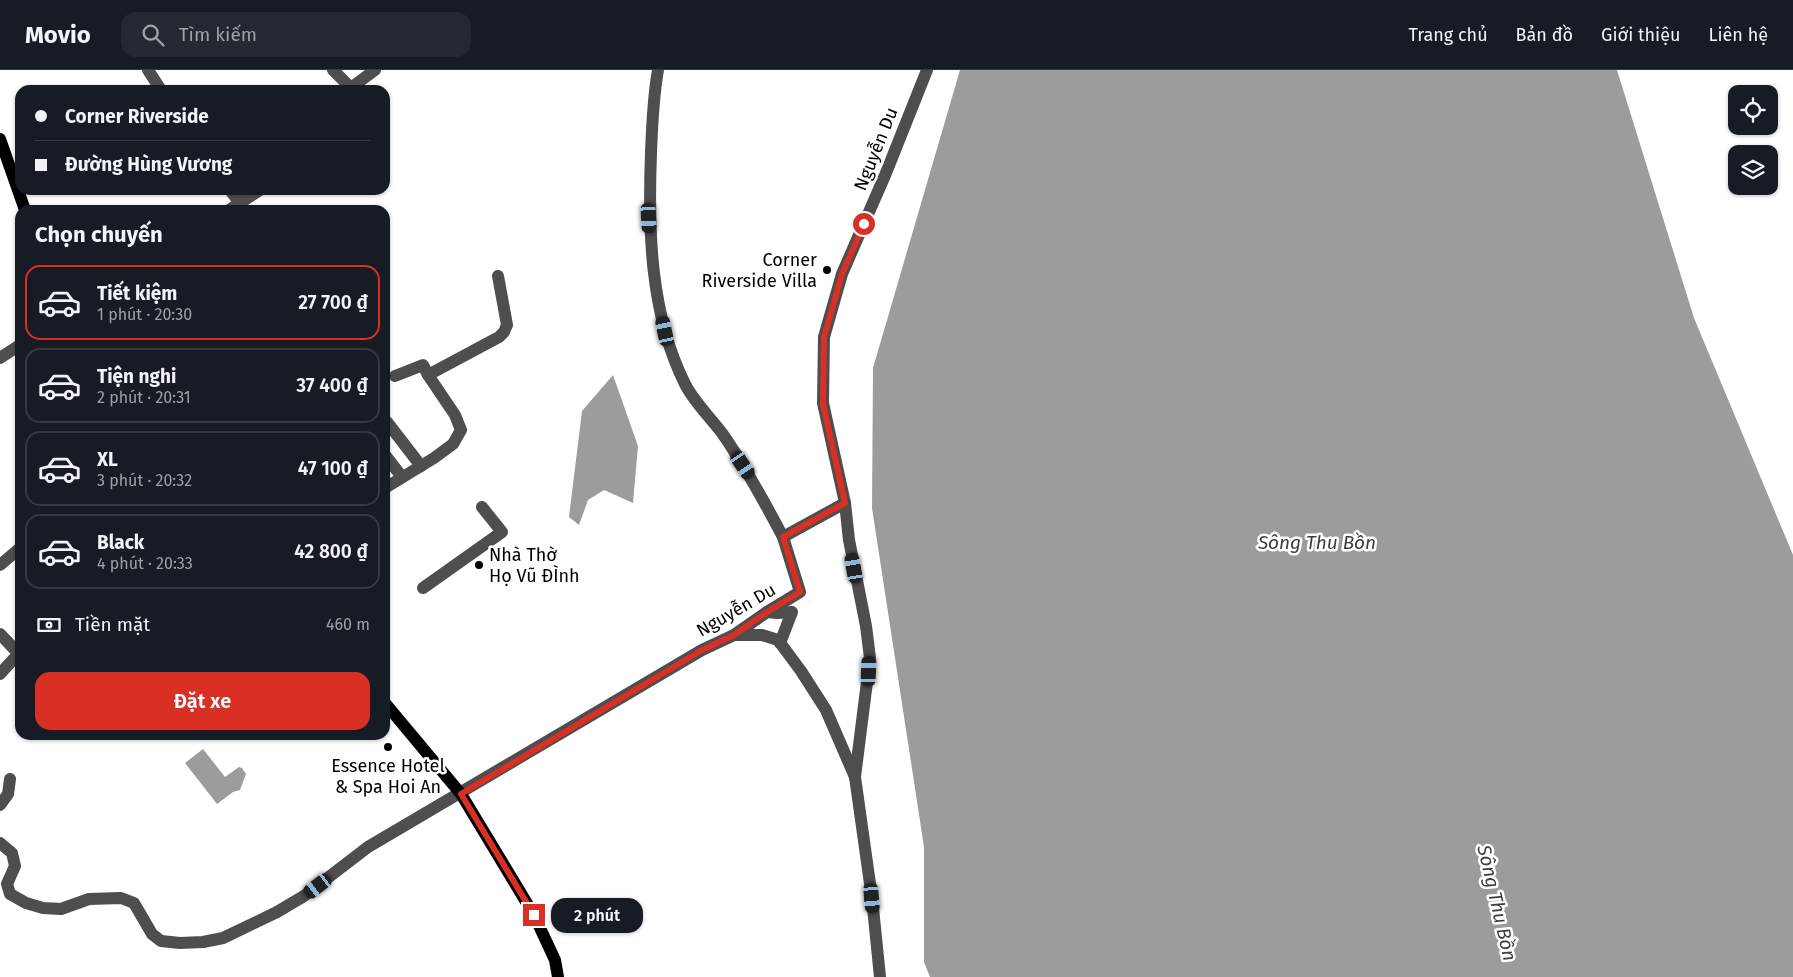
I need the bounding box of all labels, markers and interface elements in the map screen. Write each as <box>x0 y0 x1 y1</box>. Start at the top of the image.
search box <box>121 12 471 57</box>
text: Movio <box>25 21 91 49</box>
icon: search <box>139 21 167 49</box>
text: Tìm kiếm <box>179 23 257 46</box>
text: Trang chủ <box>1408 24 1488 46</box>
text: Bản đồ <box>1516 24 1573 46</box>
text: Giới thiệu <box>1601 24 1680 46</box>
text: Liên hệ <box>1708 24 1768 46</box>
map controls <box>1728 85 1778 195</box>
button: locate <box>1728 85 1778 135</box>
street label: Nguyễn Du <box>848 104 903 194</box>
text: Corner Riverside <box>65 105 209 128</box>
button: layers <box>1728 145 1778 195</box>
text: Đường Hùng Vương <box>65 153 232 176</box>
car <box>640 203 657 233</box>
route start <box>853 213 875 235</box>
text: Chọn chuyến <box>35 221 163 248</box>
place label: Corner Riverside Villa <box>702 249 817 292</box>
marker: Corner Riverside Villa <box>821 264 833 276</box>
icon: car <box>37 280 82 325</box>
text: Tiết kiệm <box>97 282 177 305</box>
text: 27 700 ₫ <box>298 291 368 314</box>
text: 1 phút · 20:30 <box>97 305 192 324</box>
car <box>654 315 675 347</box>
icon: car <box>37 363 82 408</box>
text: Tiện nghi <box>97 365 176 388</box>
text: 37 400 ₫ <box>296 374 368 397</box>
text: 2 phút · 20:31 <box>97 388 191 407</box>
icon: car <box>37 446 82 491</box>
text: XL <box>97 448 118 471</box>
car <box>728 448 757 482</box>
text: 47 100 ₫ <box>298 457 368 480</box>
text: 3 phút · 20:32 <box>97 471 192 490</box>
icon: car <box>37 529 82 574</box>
text: Black <box>97 531 144 554</box>
water label: Sông Thu Bồn <box>1257 531 1376 554</box>
text: 42 800 ₫ <box>294 540 368 563</box>
place label: Nhà Thờ Họ Vũ ĐÌnh <box>489 544 580 587</box>
car <box>844 552 863 584</box>
text: 4 phút · 20:33 <box>97 554 193 573</box>
marker: Nhà Thờ Họ Vũ ĐÌnh <box>473 559 485 571</box>
street label: Nguyễn Du <box>692 578 780 642</box>
icon: cash <box>35 611 63 639</box>
text: Tiền mặt <box>75 613 150 636</box>
text: 460 m <box>326 615 370 634</box>
car <box>860 656 877 686</box>
button: Đặt xe <box>35 672 370 730</box>
marker: Essence Hotel & Spa Hoi An <box>382 741 394 753</box>
place label: Essence Hotel & Spa Hoi An <box>331 755 445 798</box>
water label: Sông Thu Bồn <box>1472 842 1522 963</box>
car <box>301 871 334 901</box>
car <box>863 882 880 914</box>
callout: 2 phút <box>552 898 644 932</box>
route end <box>523 904 545 926</box>
text: 2 phút <box>574 906 620 925</box>

